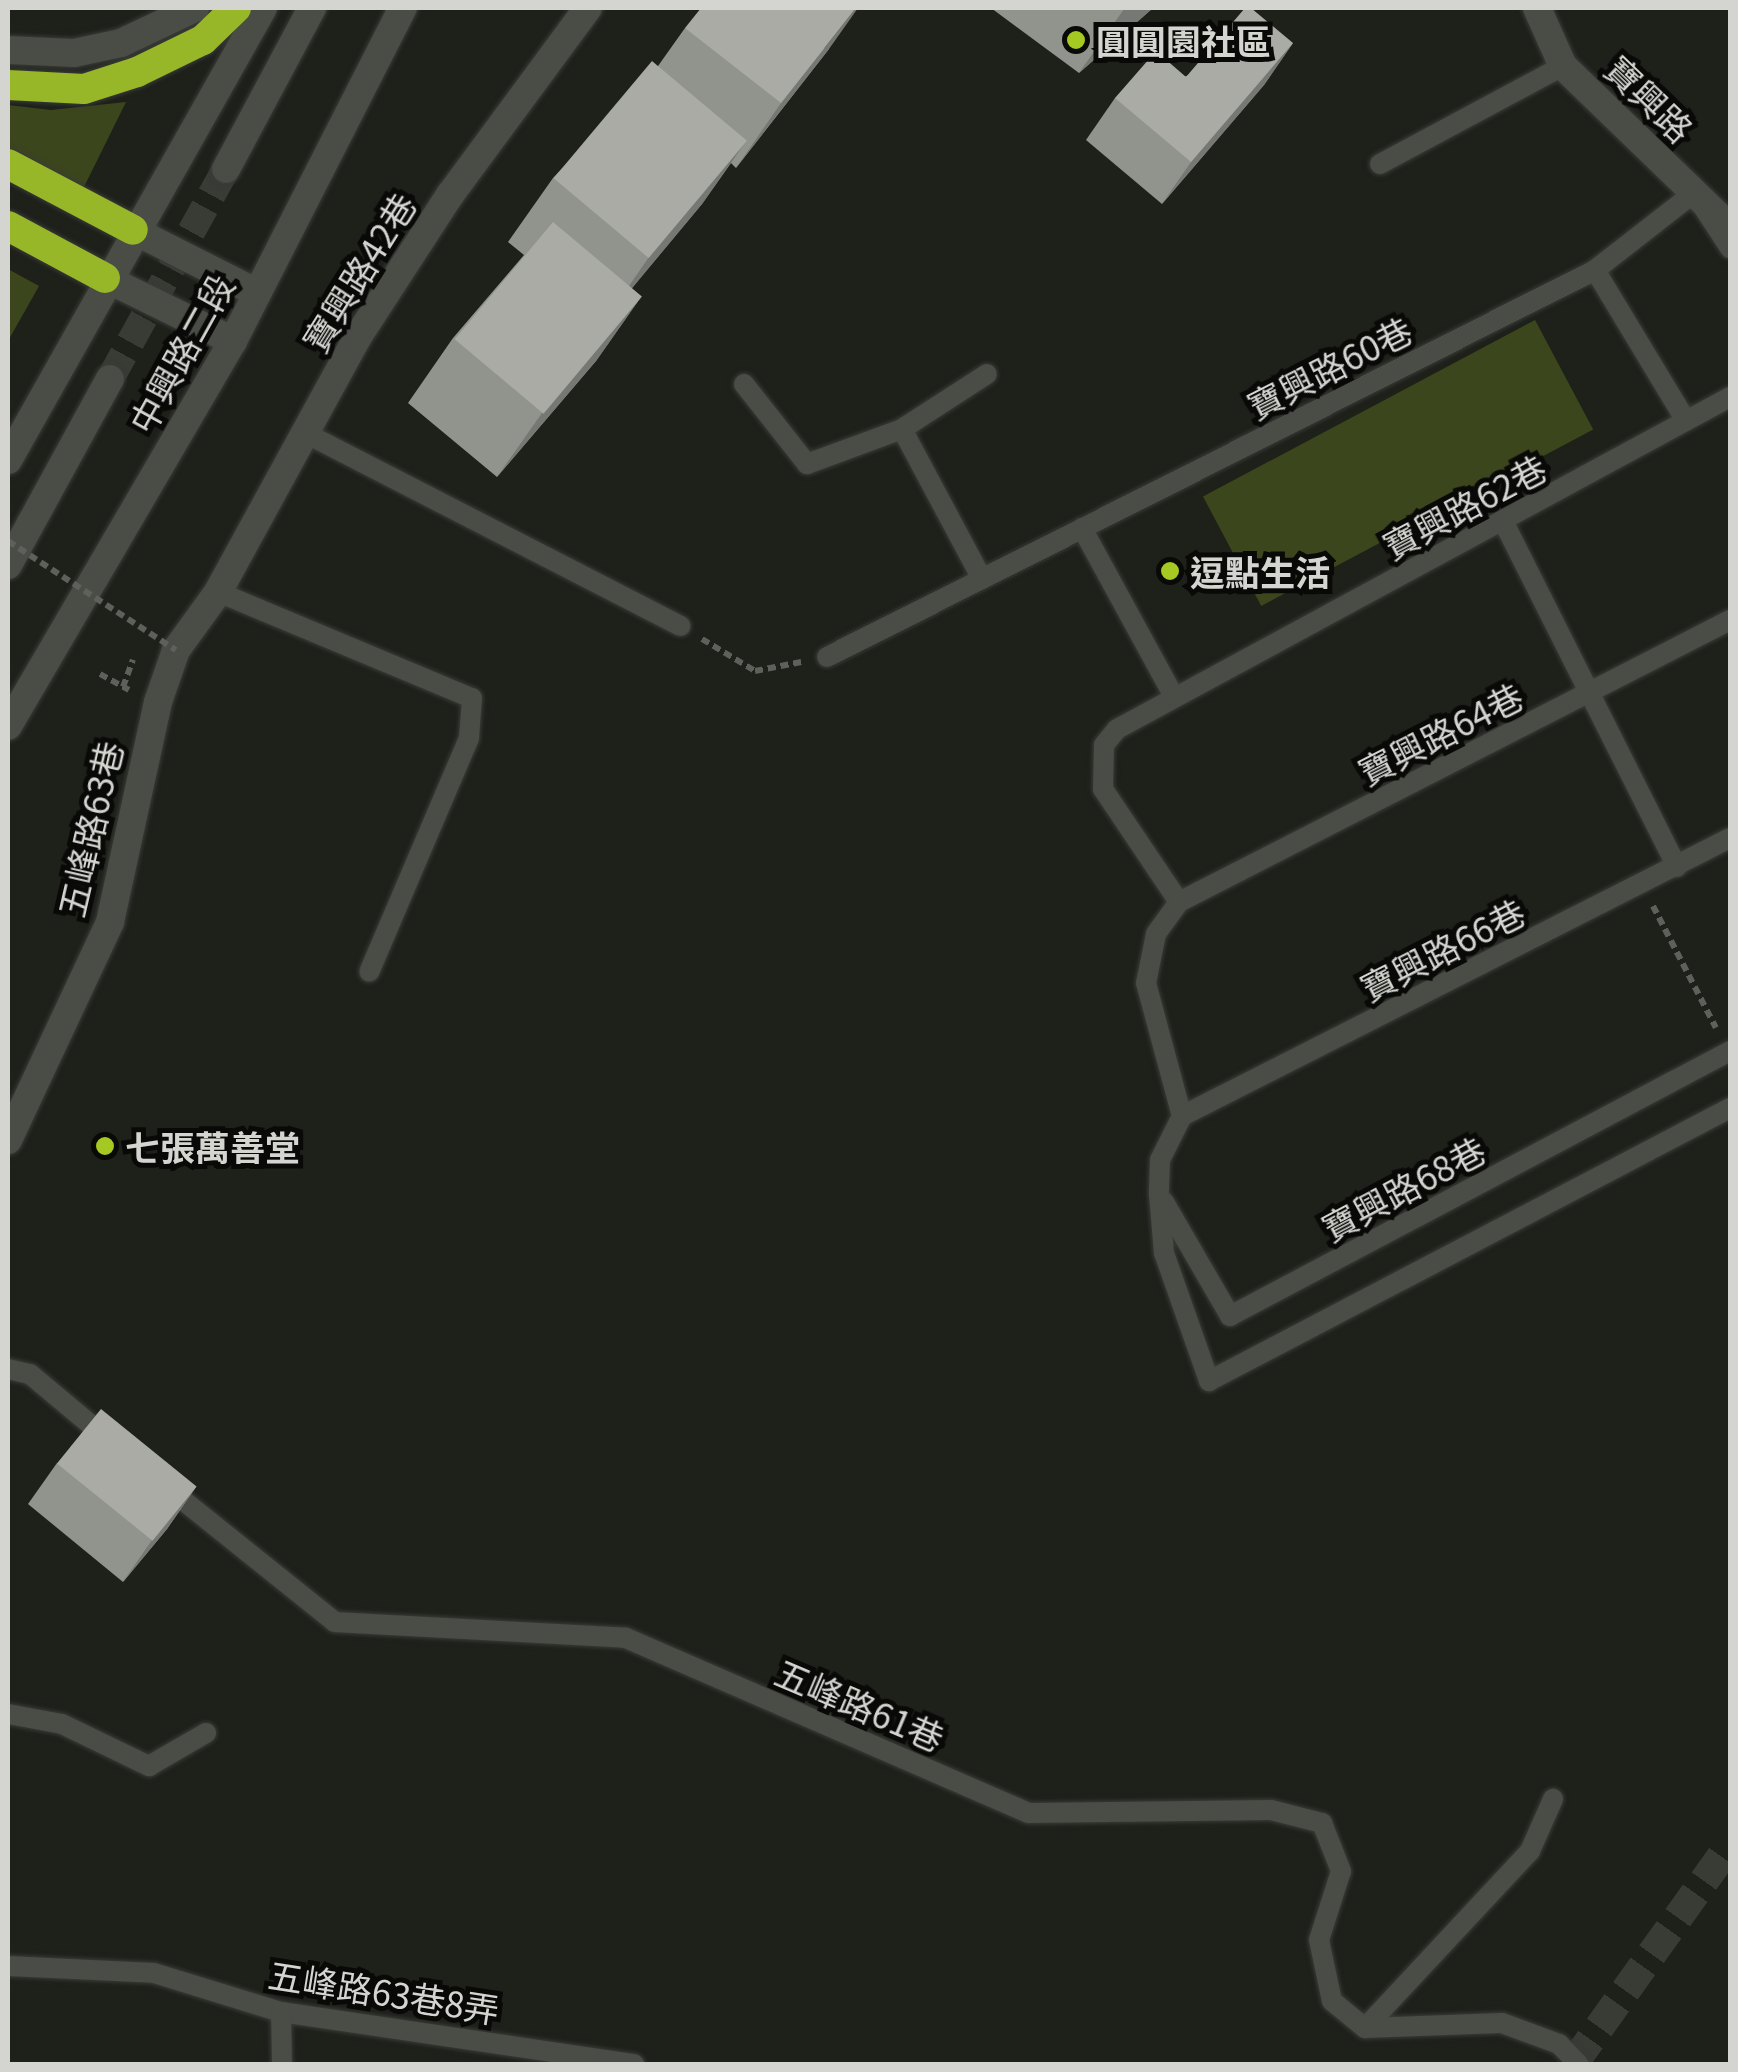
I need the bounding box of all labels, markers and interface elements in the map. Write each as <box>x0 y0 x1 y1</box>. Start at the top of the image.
place label: 圓圓園社區 <box>1096 19 1271 61</box>
marker: 圓圓園社區 <box>1065 29 1087 51</box>
street label: 寶興路 <box>1598 46 1702 150</box>
street label: 寶興路42巷 <box>293 185 423 359</box>
street label: 中興路二段 <box>119 266 241 440</box>
street label: 寶興路60巷 <box>1240 308 1418 426</box>
street label: 寶興路62巷 <box>1375 445 1553 567</box>
place label: 逗點生活 <box>1190 550 1330 592</box>
marker: 逗點生活 <box>1159 560 1181 582</box>
street label: 寶興路64巷 <box>1351 674 1529 792</box>
street label: 五峰路63巷 <box>48 737 130 921</box>
street label: 寶興路66巷 <box>1353 890 1531 1008</box>
place label: 七張萬善堂 <box>125 1125 300 1167</box>
street label: 寶興路68巷 <box>1314 1127 1492 1249</box>
marker: 七張萬善堂 <box>94 1135 116 1157</box>
street label: 五峰路61巷 <box>769 1650 951 1758</box>
street label: 五峰路63巷8弄 <box>266 1952 502 2030</box>

